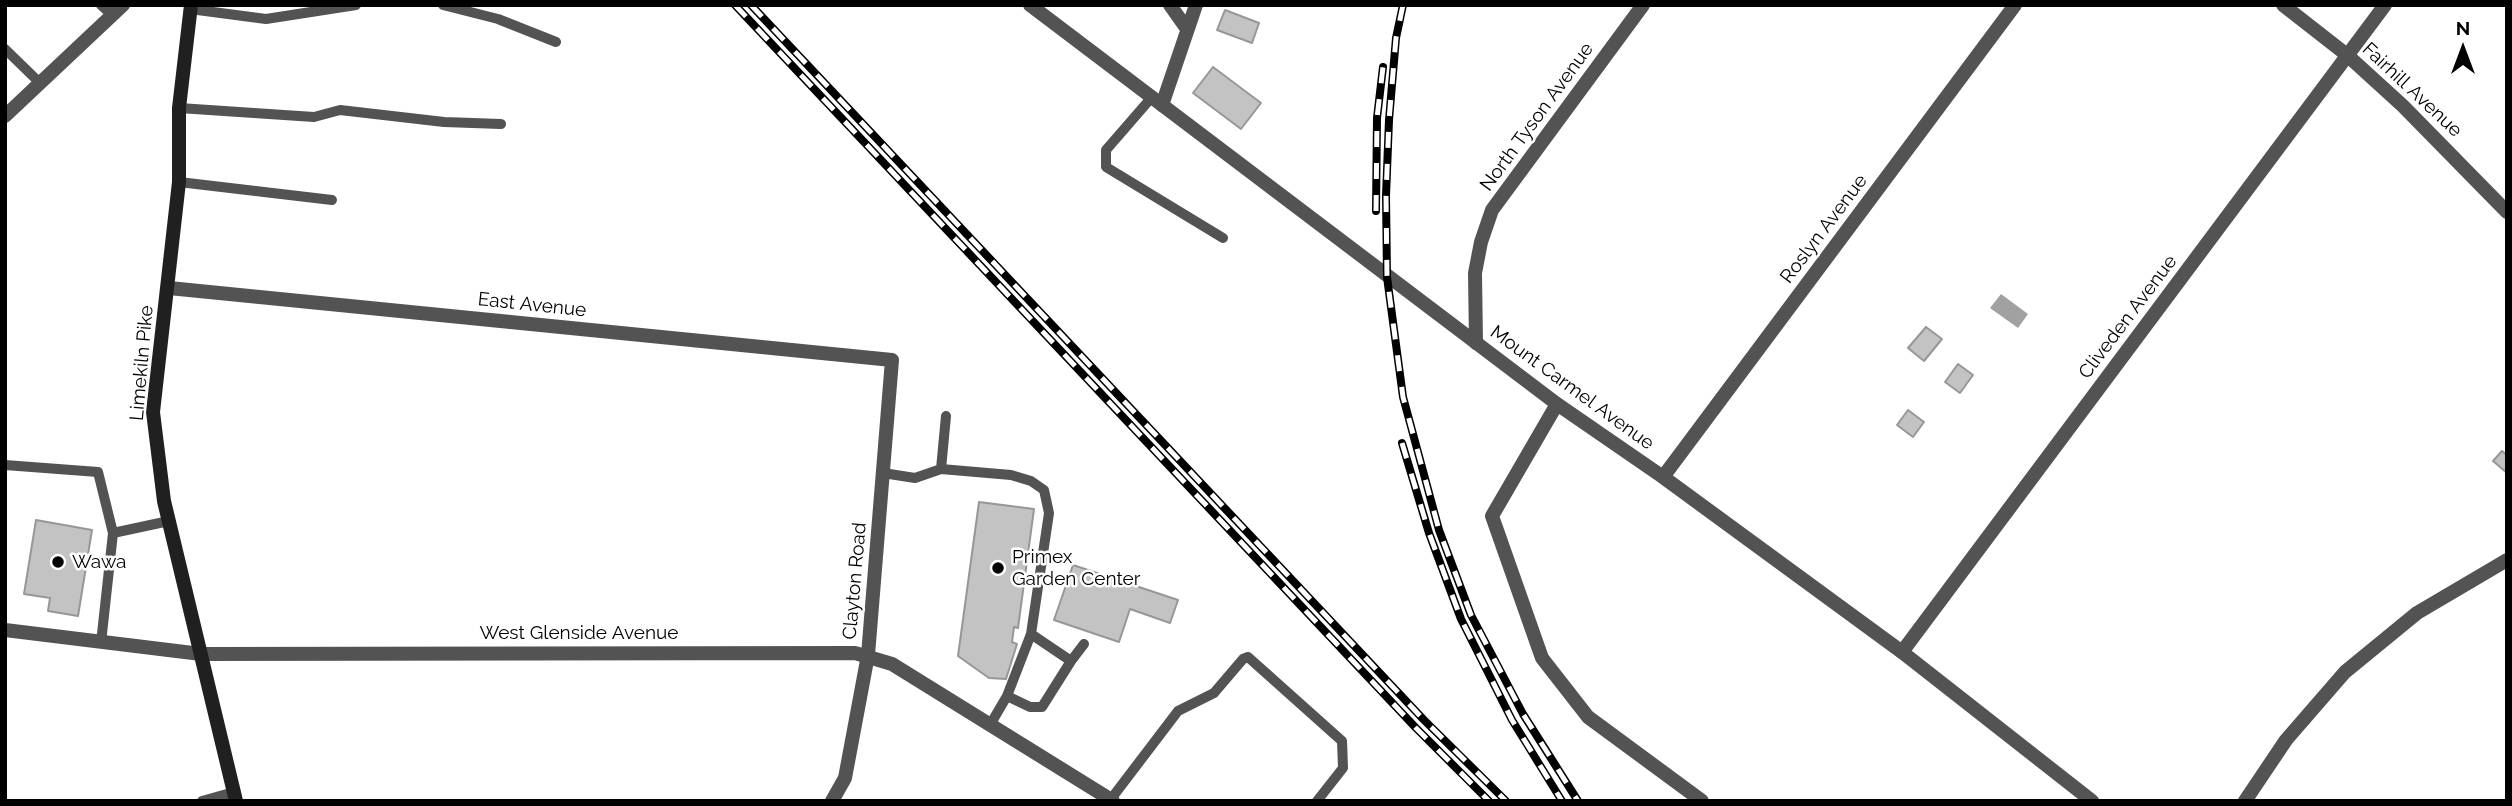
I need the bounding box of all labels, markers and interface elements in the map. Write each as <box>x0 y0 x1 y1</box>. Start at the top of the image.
north arrow <box>2428 14 2498 84</box>
text: N <box>2456 17 2470 39</box>
street label: North Tyson Avenue <box>1475 38 1599 196</box>
street label: Fairhill Avenue <box>2357 38 2467 142</box>
street label: Roslyn Avenue <box>1776 170 1872 288</box>
street label: Cliveden Avenue <box>2074 251 2182 383</box>
street label: East Avenue <box>477 288 587 322</box>
street label: Limekiln Pike <box>126 304 158 422</box>
street label: Mount Carmel Avenue <box>1486 321 1658 455</box>
street label: Clayton Road <box>839 521 871 641</box>
place label: Primex Garden Center <box>1012 546 1140 590</box>
place label: Wawa <box>72 551 126 573</box>
marker: Wawa <box>50 554 66 570</box>
marker: Primex Garden Center <box>990 560 1006 576</box>
street label: West Glenside Avenue <box>480 622 678 644</box>

